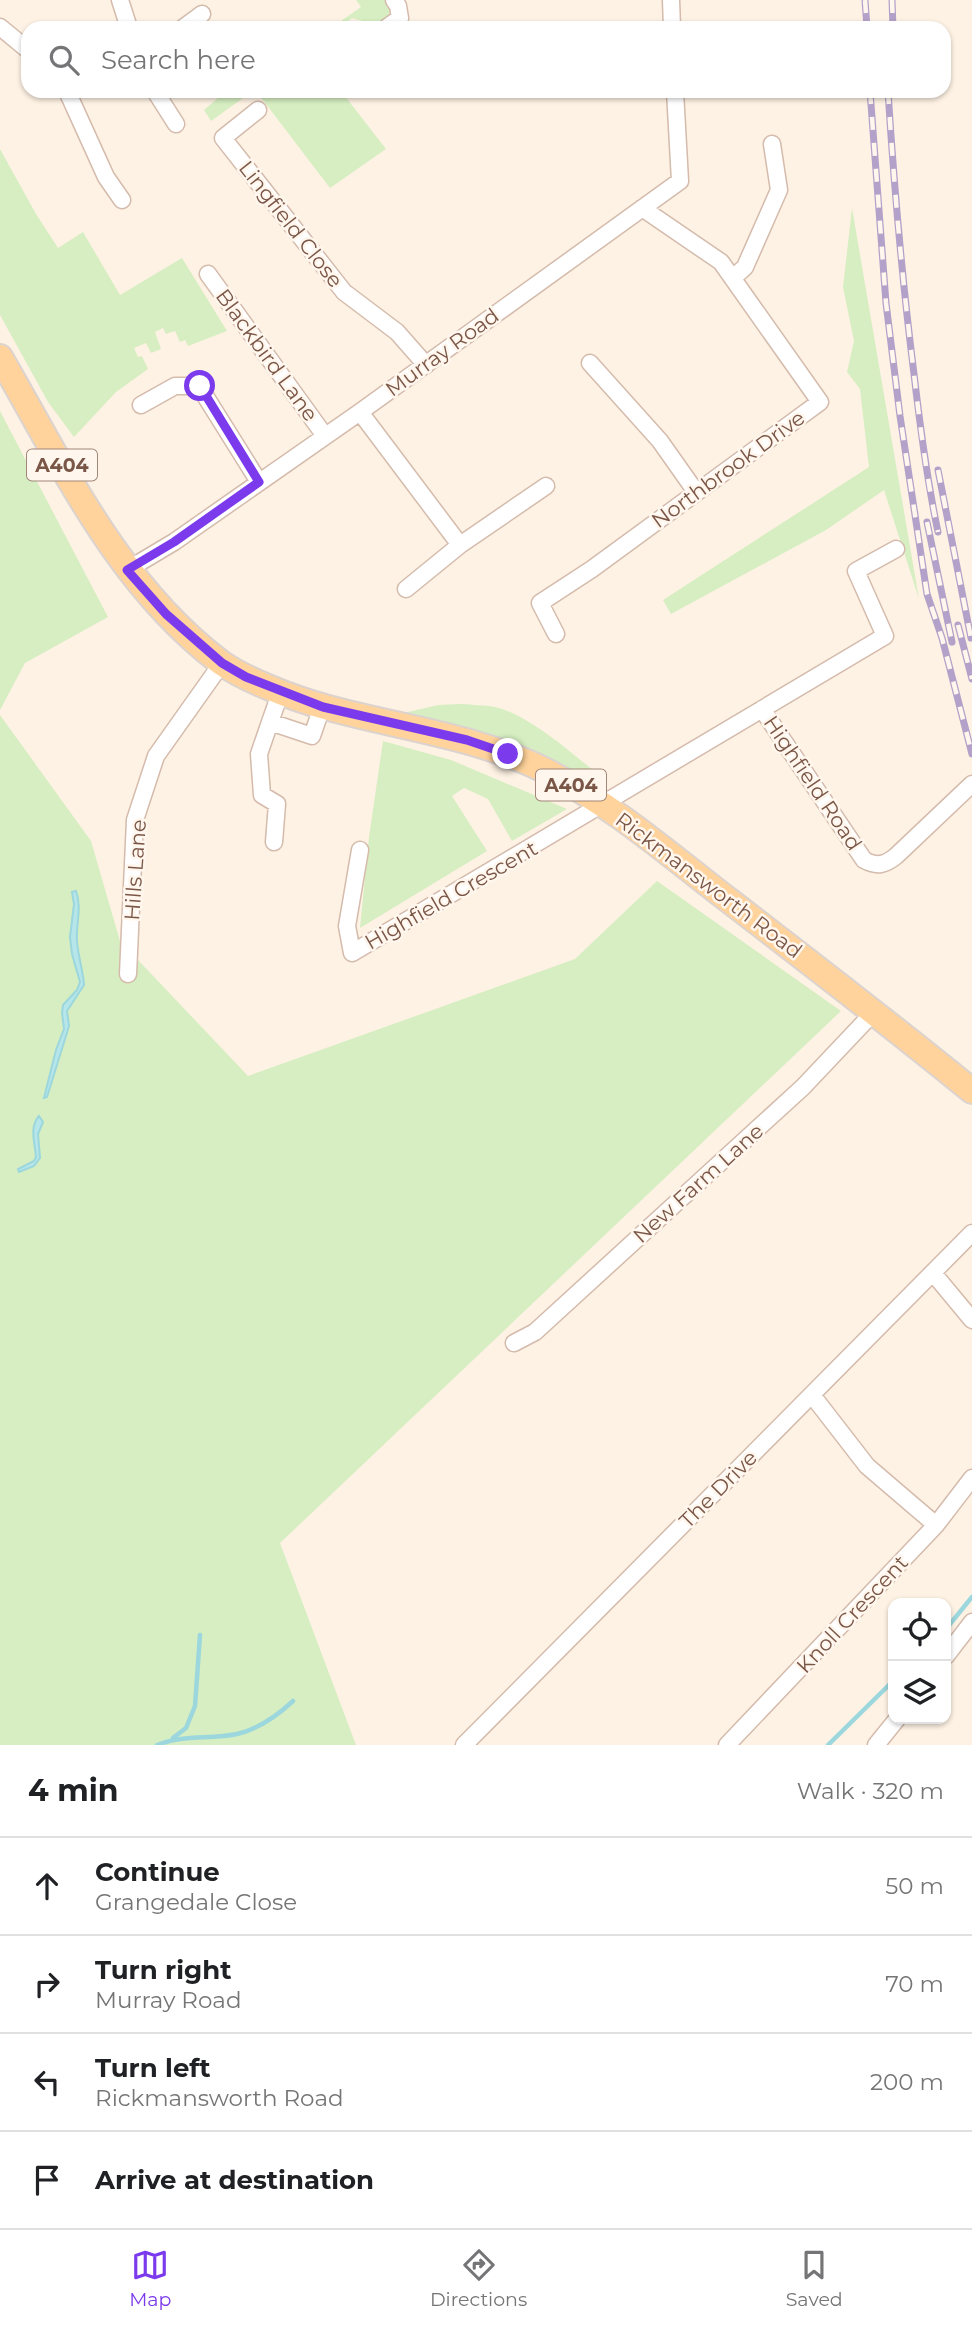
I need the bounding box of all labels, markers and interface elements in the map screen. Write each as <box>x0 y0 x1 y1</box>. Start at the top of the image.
search box <box>21 21 951 98</box>
icon: search <box>45 41 83 79</box>
text: Search here <box>101 44 256 76</box>
street label: Lingfield Close <box>234 156 348 292</box>
street label: Blackbird Lane <box>211 284 323 426</box>
street label: Murray Road <box>381 303 503 401</box>
route start <box>184 370 215 401</box>
street label: Northbrook Drive <box>646 405 810 533</box>
road number: A404 <box>27 450 97 480</box>
street label: Highfield Road <box>759 711 867 855</box>
route end <box>492 738 523 769</box>
road number: A404 <box>536 770 606 800</box>
street label: Rickmansworth Road <box>611 807 807 963</box>
street label: Hills Lane <box>119 819 151 921</box>
street label: Highfield Crescent <box>360 835 542 955</box>
street label: New Farm Lane <box>628 1118 768 1248</box>
street label: The Drive <box>674 1445 762 1533</box>
street label: Knoll Crescent <box>791 1550 913 1678</box>
map controls <box>888 1598 951 1724</box>
button: locate <box>888 1598 951 1661</box>
button: layers <box>888 1661 951 1724</box>
text: 4 min <box>28 1772 118 1809</box>
text: Walk · 320 m <box>797 1777 944 1805</box>
text: Continue <box>95 1856 220 1888</box>
icon: ahead <box>28 1867 66 1905</box>
text: 50 m <box>885 1872 944 1900</box>
text: Grangedale Close <box>95 1888 297 1916</box>
text: Turn right <box>95 1954 231 1986</box>
icon: right <box>28 1965 66 2003</box>
text: 70 m <box>885 1970 944 1998</box>
text: Murray Road <box>95 1986 242 2014</box>
text: Turn left <box>95 2052 211 2084</box>
icon: left <box>28 2063 66 2101</box>
text: 200 m <box>870 2068 944 2096</box>
text: Rickmansworth Road <box>95 2084 344 2112</box>
icon: arrive <box>28 2161 66 2199</box>
text: Arrive at destination <box>95 2164 374 2196</box>
tab: Map <box>129 2246 171 2311</box>
tab: Directions <box>430 2246 527 2311</box>
tab: Saved <box>786 2246 843 2311</box>

